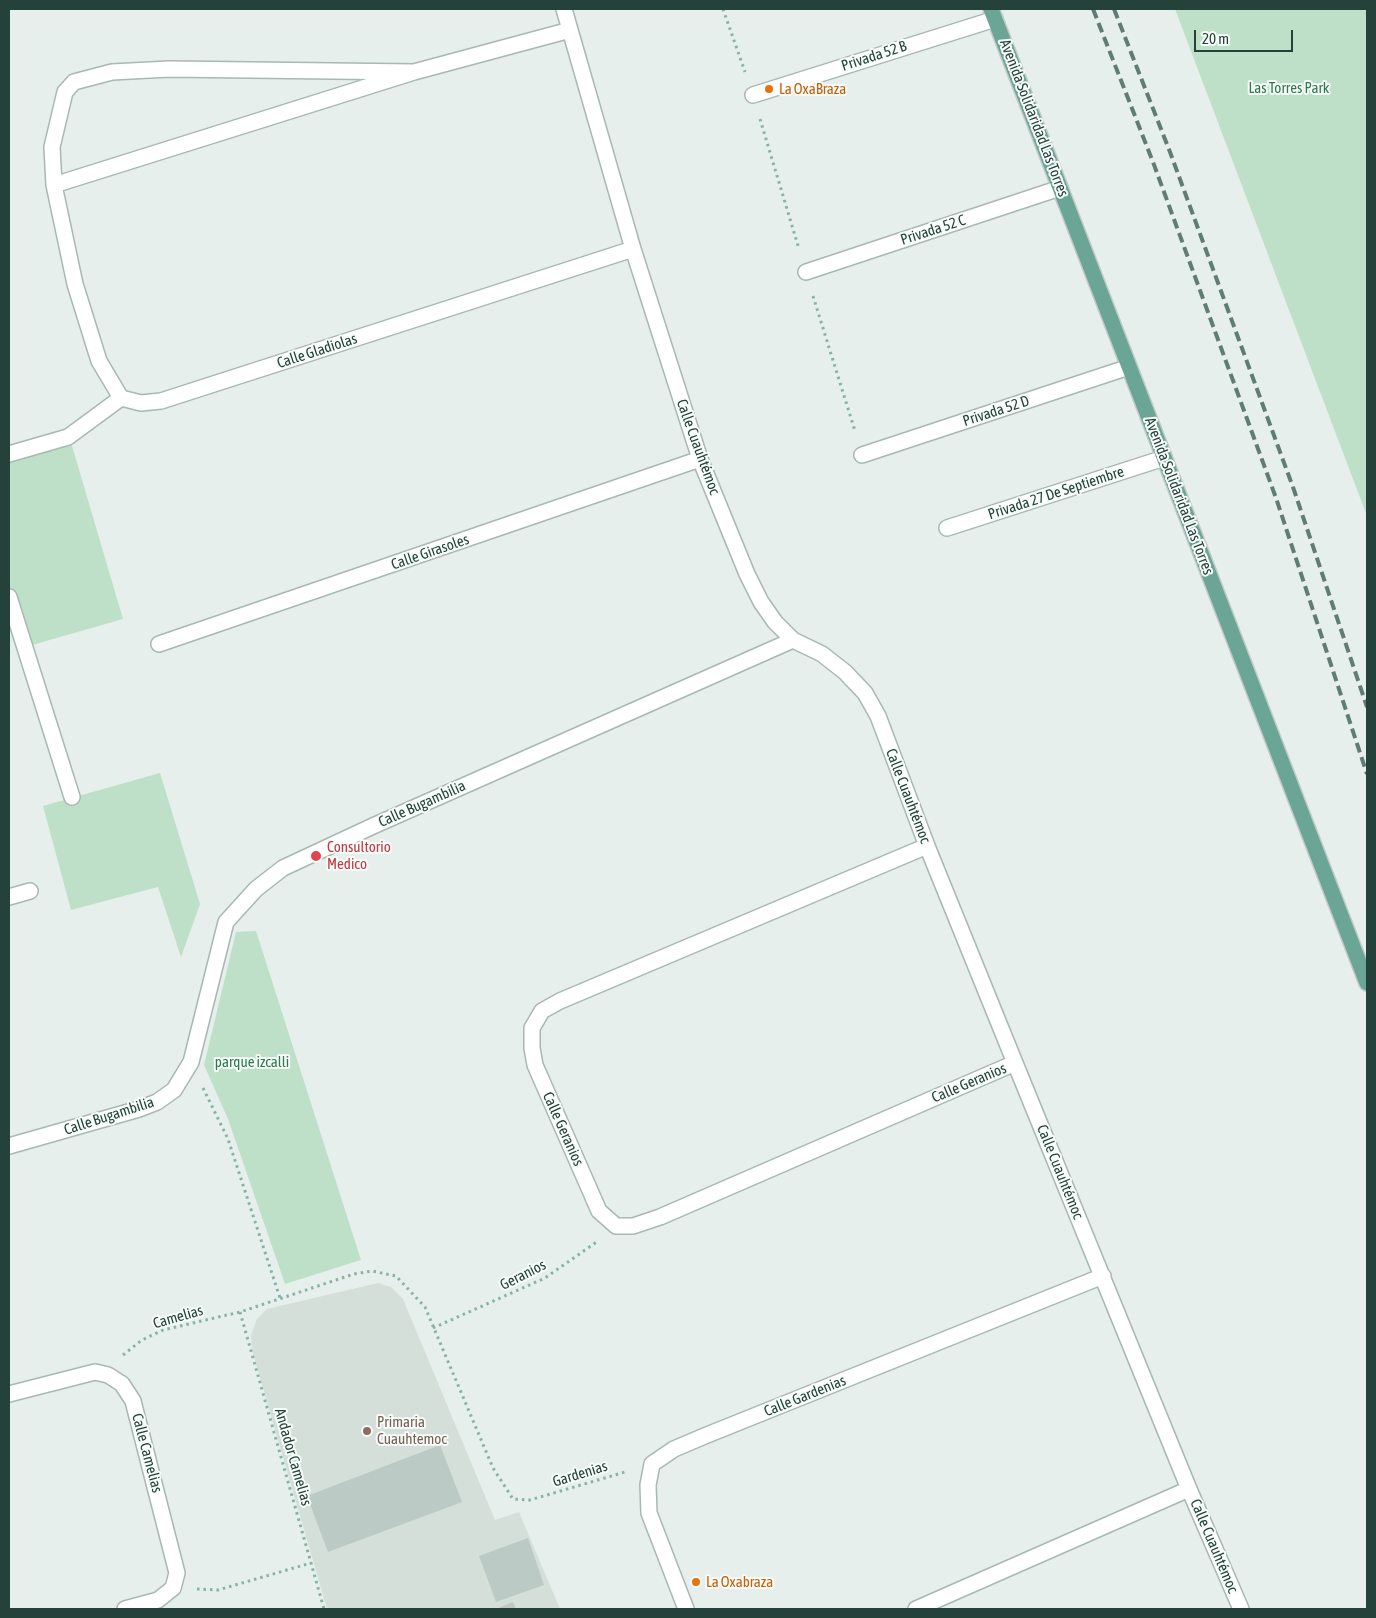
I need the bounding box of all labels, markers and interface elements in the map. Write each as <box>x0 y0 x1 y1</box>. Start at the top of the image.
scale bar <box>1196 20 1295 52</box>
text: 20 m <box>1202 30 1229 47</box>
street label: Privada 52 B <box>839 37 909 75</box>
street label: Avenida Solidaridad Las Torres <box>996 37 1072 199</box>
park label: Las Torres Park <box>1249 79 1329 97</box>
place label: La OxaBraza <box>779 80 846 98</box>
marker: La OxaBraza <box>763 83 775 95</box>
street label: Privada 52 C <box>898 211 968 249</box>
street label: Calle Gladiolas <box>275 330 359 372</box>
street label: Privada 52 D <box>960 392 1032 430</box>
street label: Calle Cuauhtémoc <box>672 397 724 497</box>
street label: Avenida Solidaridad Las Torres <box>1141 415 1217 577</box>
street label: Privada 27 De Septiembre <box>986 463 1126 523</box>
street label: Calle Girasoles <box>389 530 471 574</box>
street label: Calle Cuauhtémoc <box>882 746 934 846</box>
street label: Calle Bugambilia <box>376 777 468 831</box>
place label: Consultorio Medico <box>327 838 391 873</box>
marker: Consultorio Medico <box>309 849 323 863</box>
park label: parque izcalli <box>215 1053 289 1071</box>
street label: Calle Geranios <box>929 1059 1009 1107</box>
street label: Calle Geranios <box>539 1089 587 1169</box>
street label: Calle Bugambilia <box>62 1093 156 1139</box>
street label: Calle Cuauhtémoc <box>1033 1122 1087 1222</box>
street label: Geranios <box>497 1256 549 1294</box>
street label: Camelias <box>151 1301 205 1333</box>
street label: Calle Gardenias <box>761 1371 849 1421</box>
street label: Andador Camelias <box>271 1406 315 1508</box>
street label: Calle Camelias <box>128 1411 166 1495</box>
place label: Primaria Cuauhtemoc <box>377 1413 447 1448</box>
marker: Primaria Cuauhtemoc <box>361 1425 373 1437</box>
street label: Gardenias <box>550 1457 610 1491</box>
street label: Calle Cuauhtémoc <box>1186 1496 1242 1596</box>
place label: La Oxabraza <box>706 1573 773 1591</box>
marker: La Oxabraza <box>690 1576 702 1588</box>

